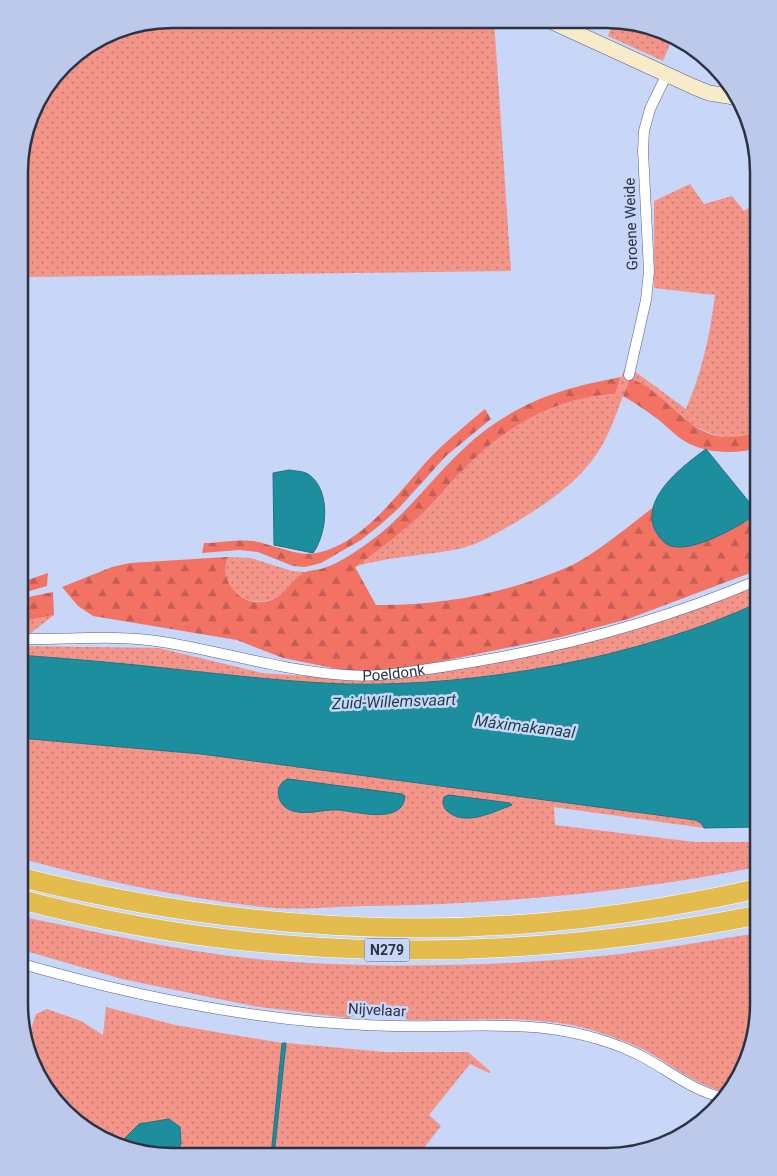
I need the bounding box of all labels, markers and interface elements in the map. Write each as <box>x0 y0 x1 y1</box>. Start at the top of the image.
street label: Groene Weide <box>620 177 642 271</box>
street label: Poeldonk <box>362 661 427 685</box>
water label: Zuid-Willemsvaart <box>330 690 457 713</box>
water label: Máximakanaal <box>474 711 576 742</box>
road number: N279 <box>364 938 410 962</box>
street label: Nijvelaar <box>348 999 406 1021</box>

